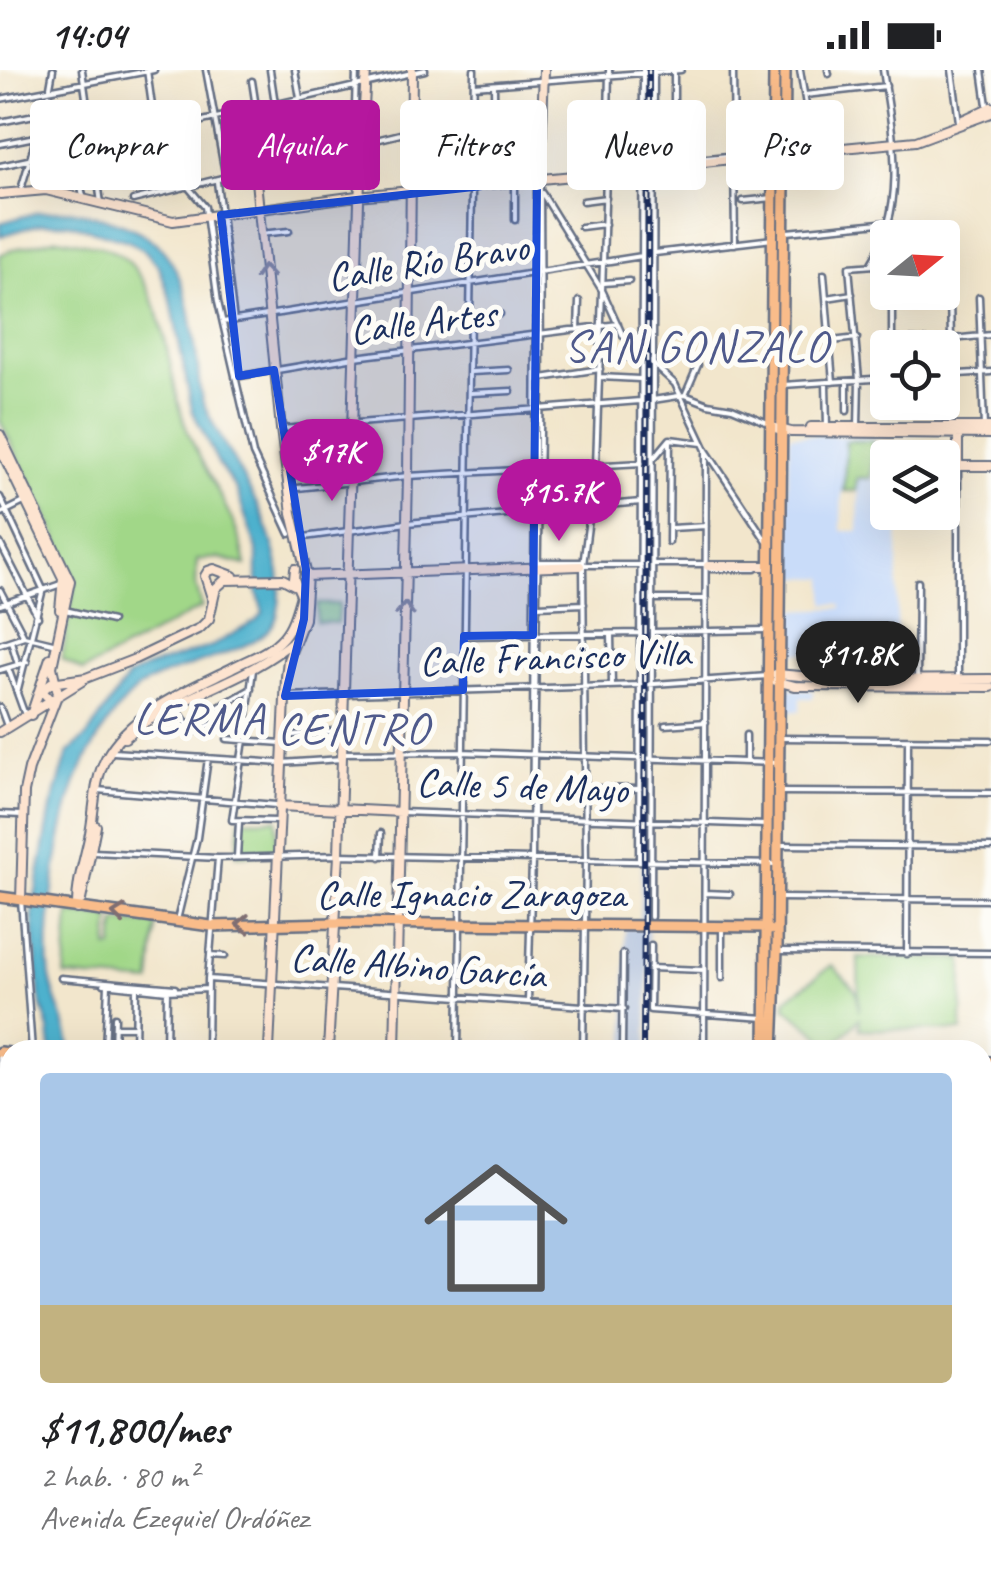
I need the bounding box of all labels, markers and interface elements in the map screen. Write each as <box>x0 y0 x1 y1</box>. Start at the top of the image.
text: 14:04 <box>50 12 126 59</box>
chip: Comprar <box>30 100 201 190</box>
chip: Alquilar <box>221 100 380 190</box>
chip: Filtros <box>400 100 547 190</box>
chip: Nuevo <box>567 100 706 190</box>
chip: Piso <box>726 100 844 190</box>
north arrow <box>870 220 960 310</box>
map controls <box>870 220 960 530</box>
street label: Calle Río Bravo <box>324 221 534 303</box>
one-way arrow <box>254 264 275 280</box>
street label: Calle Artes <box>347 288 502 356</box>
district label: SAN GONZALO <box>564 318 832 375</box>
button: locate <box>870 330 960 420</box>
pin: $17K <box>273 419 391 504</box>
text: $17K <box>302 431 362 472</box>
button: layers <box>870 440 960 530</box>
pin: $15.7K <box>478 459 640 544</box>
text: $15.7K <box>519 471 599 512</box>
one-way arrow <box>394 601 415 617</box>
pin: $11.8K <box>777 621 939 706</box>
street label: Calle Francisco Villa <box>419 627 694 687</box>
text: $11.8K <box>818 633 898 674</box>
district label: LERMA <box>134 690 266 747</box>
district label: CENTRO <box>277 700 433 757</box>
street label: Calle 5 de Mayo <box>416 757 630 815</box>
street label: Calle Ignacio Zaragoza <box>317 869 629 919</box>
one-way arrow <box>111 904 127 925</box>
one-way arrow <box>235 914 251 935</box>
street label: Calle Albino García <box>289 932 550 1000</box>
icon: home <box>406 1138 586 1318</box>
text: $11,800/mes <box>40 1403 228 1456</box>
text: 2 hab. · 80 m² <box>40 1456 197 1497</box>
text: Avenida Ezequiel Ordóñez <box>40 1497 308 1538</box>

